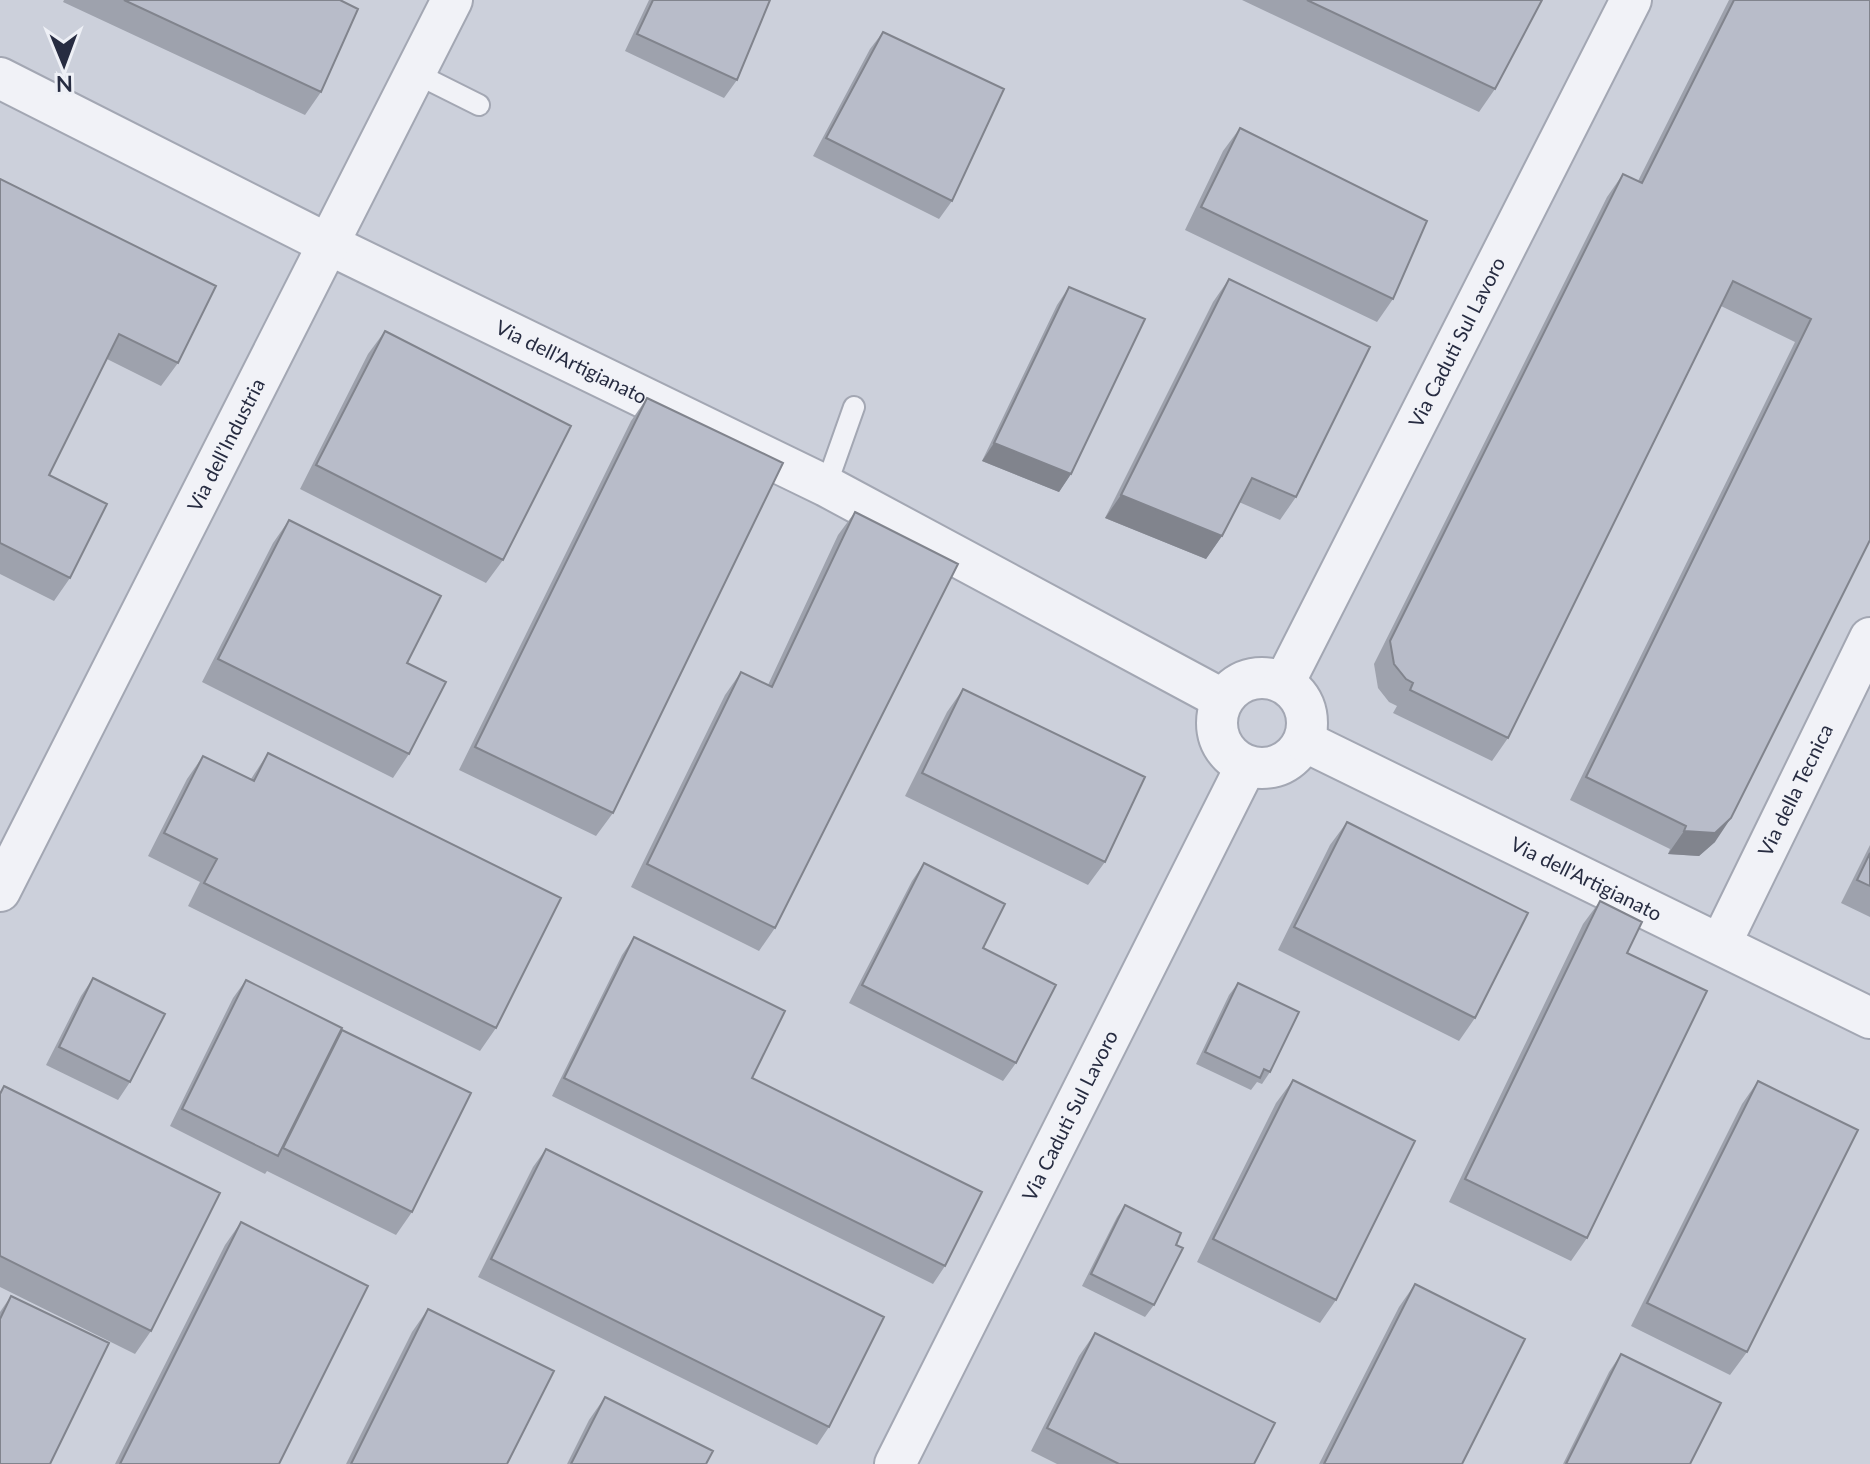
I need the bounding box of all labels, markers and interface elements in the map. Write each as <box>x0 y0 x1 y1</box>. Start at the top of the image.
north arrow <box>24 24 104 104</box>
text: N <box>56 71 73 98</box>
street label: Via Caduti Sul Lavoro <box>1403 253 1509 431</box>
street label: Via dell'Artigianato <box>492 314 651 408</box>
street label: Via dell’Industria <box>182 374 269 515</box>
street label: Via della Tecnica <box>1752 720 1837 860</box>
street label: Via dell'Artigianato <box>1507 831 1666 925</box>
street label: Via Caduti Sul Lavoro <box>1016 1026 1122 1204</box>

